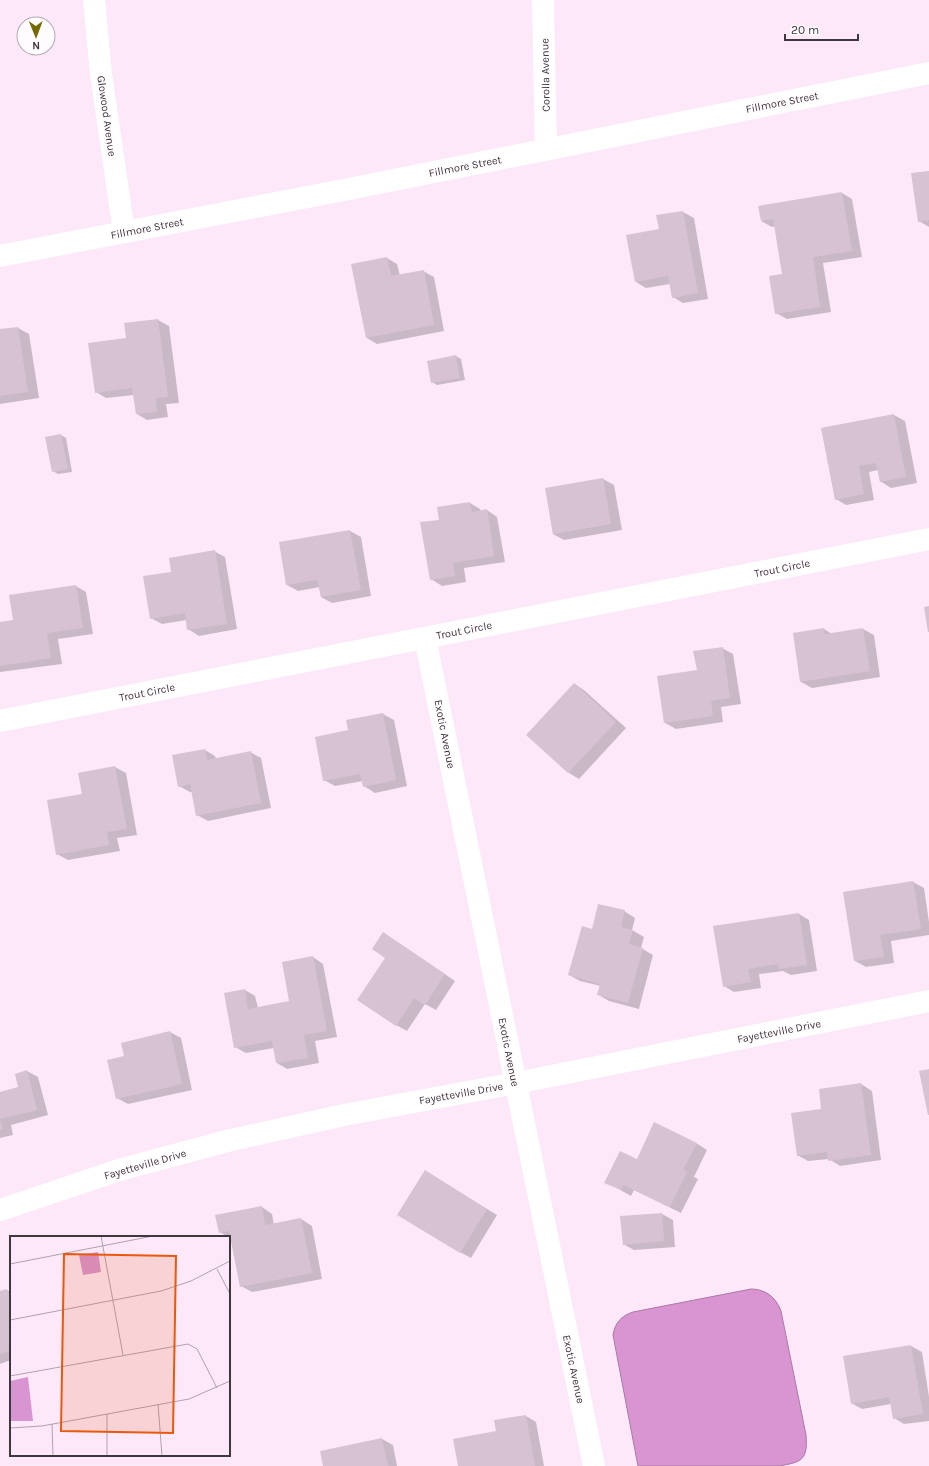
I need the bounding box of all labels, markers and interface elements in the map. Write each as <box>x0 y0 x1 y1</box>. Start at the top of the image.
north arrow <box>16 16 56 56</box>
scale bar <box>785 16 858 42</box>
text: 20 m <box>791 23 819 37</box>
street label: Corolla Avenue <box>538 38 553 112</box>
text: N <box>32 39 40 52</box>
street label: Glowood Avenue <box>94 75 119 158</box>
street label: Fillmore Street <box>745 89 820 116</box>
street label: Fillmore Street <box>428 153 503 180</box>
street label: Fillmore Street <box>110 215 185 242</box>
street label: Trout Circle <box>753 557 811 580</box>
street label: Trout Circle <box>435 619 493 642</box>
street label: Trout Circle <box>118 681 176 704</box>
street label: Exotic Avenue <box>431 699 458 770</box>
street label: Exotic Avenue <box>495 1017 522 1088</box>
street label: Fayetteville Drive <box>736 1017 822 1046</box>
street label: Fayetteville Drive <box>418 1080 504 1107</box>
street label: Fayetteville Drive <box>102 1146 188 1182</box>
inset map <box>10 1236 230 1456</box>
street label: Exotic Avenue <box>560 1334 587 1405</box>

